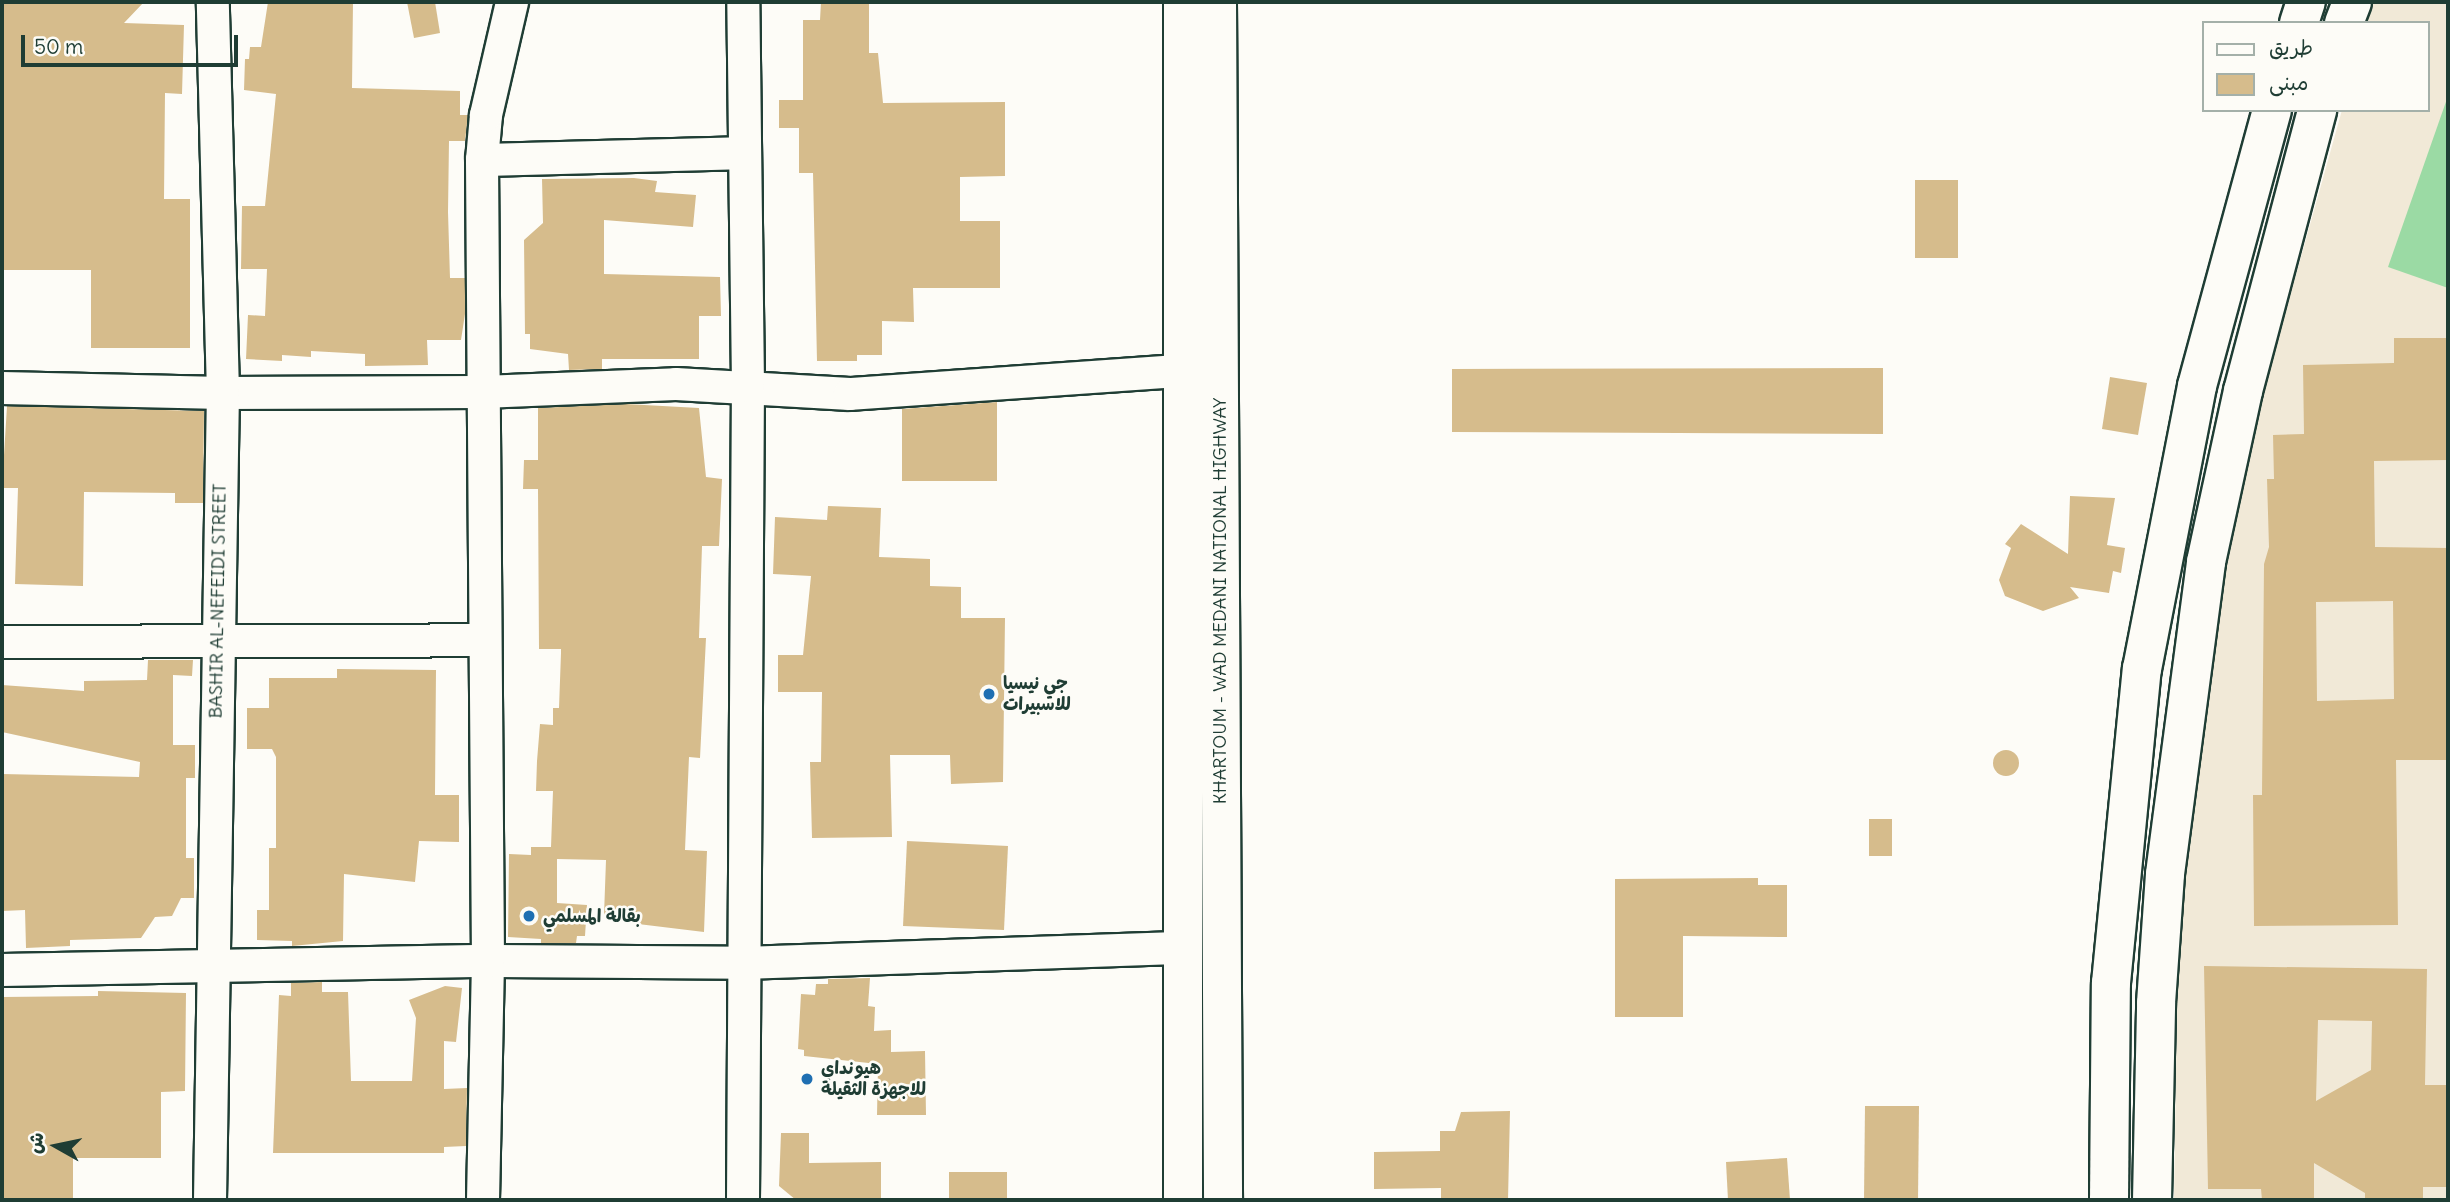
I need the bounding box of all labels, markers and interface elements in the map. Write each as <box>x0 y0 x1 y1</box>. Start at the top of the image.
scale bar <box>24 21 242 65</box>
legend <box>2202 21 2429 112</box>
text: 50 m <box>34 33 83 60</box>
text: طريق <box>2269 34 2313 61</box>
text: مبنى <box>2269 69 2308 96</box>
street label: KHARTOUM - WAD MEDANI NATIONAL HIGHWAY <box>1209 398 1231 804</box>
street label: BASHIR AL-NEFEIDI STREET <box>205 483 231 719</box>
place label: جي نيسيا للاسبيرات <box>1003 673 1071 716</box>
marker: جي نيسيا للاسبيرات <box>981 686 997 702</box>
place label: بقالة المسلمي <box>543 905 641 927</box>
marker: بقالة المسلمي <box>521 908 537 924</box>
place label: هيونداي للاجهزة الثقيلة <box>821 1058 926 1100</box>
marker: هيونداي للاجهزة الثقيلة <box>799 1071 815 1087</box>
north arrow <box>21 1111 91 1181</box>
text: ش <box>22 1131 49 1155</box>

